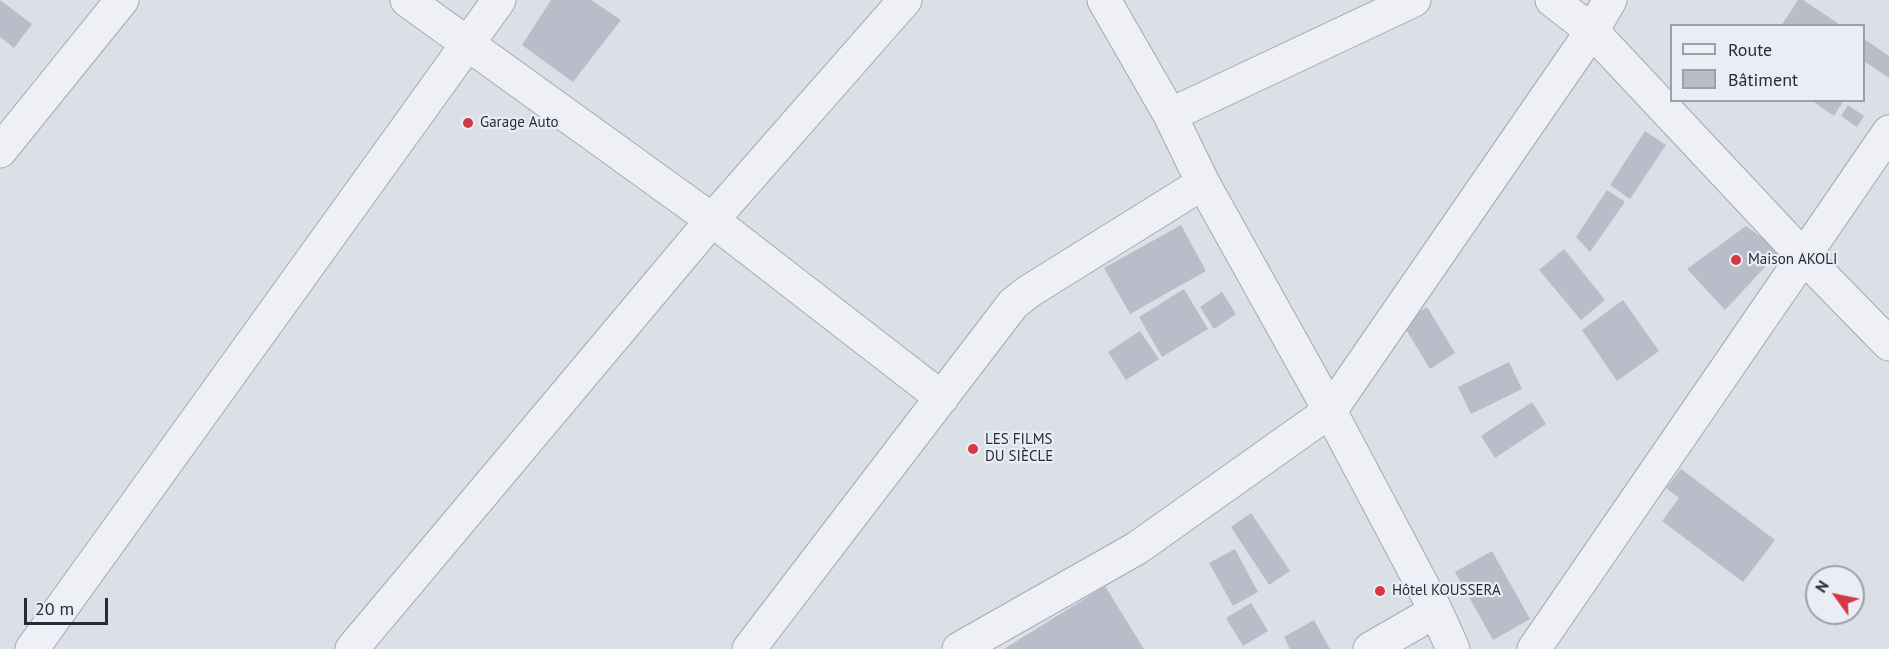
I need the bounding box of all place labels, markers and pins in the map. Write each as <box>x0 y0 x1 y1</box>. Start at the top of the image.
place label: Garage Auto <box>480 114 559 132</box>
marker: Garage Auto <box>461 116 475 130</box>
place label: Maison AKOLI <box>1748 251 1837 269</box>
marker: Maison AKOLI <box>1729 253 1743 267</box>
place label: LES FILMS DU SIÈCLE <box>985 431 1053 466</box>
marker: LES FILMS DU SIÈCLE <box>966 442 980 456</box>
place label: Hôtel KOUSSERA <box>1392 582 1501 600</box>
marker: Hôtel KOUSSERA <box>1373 584 1387 598</box>

